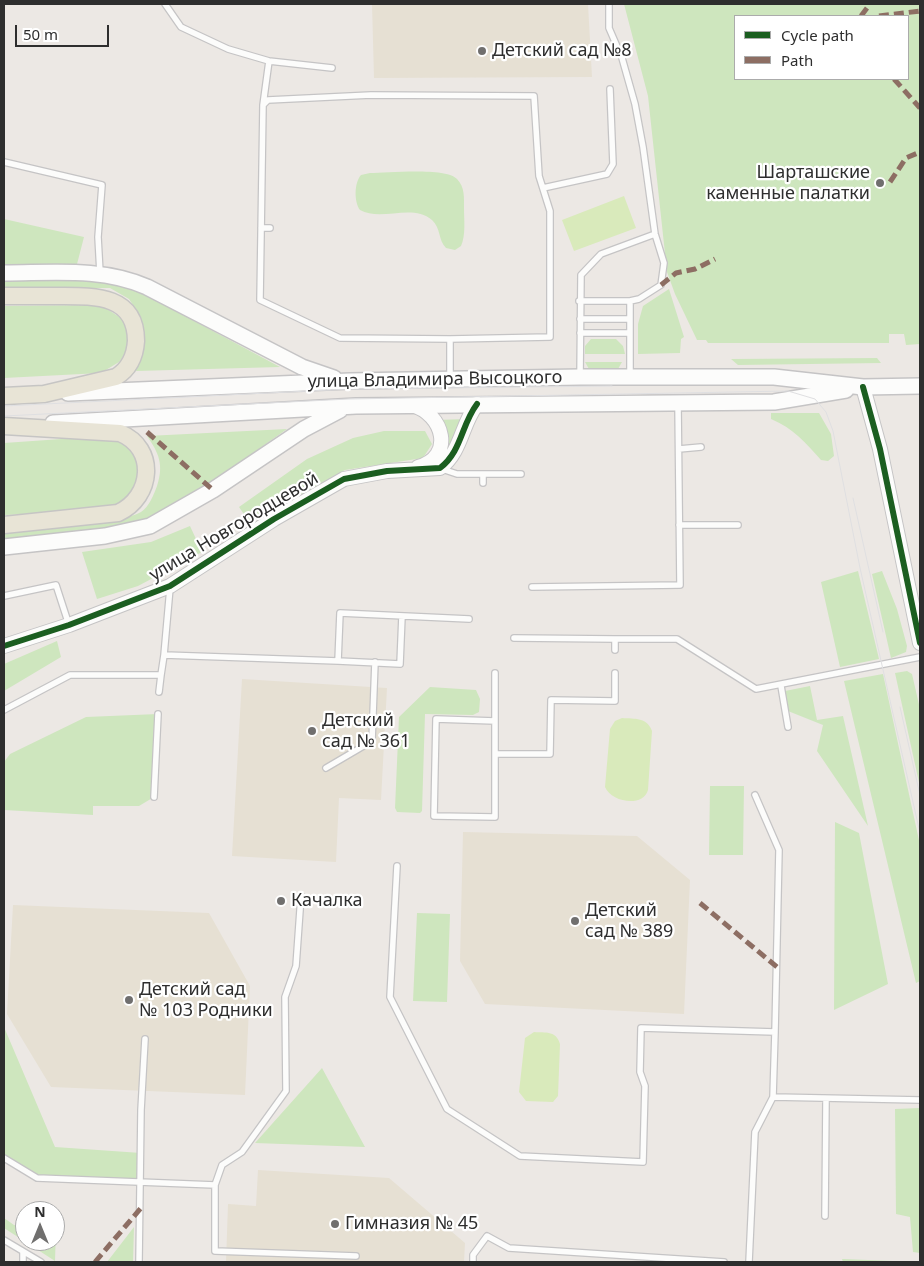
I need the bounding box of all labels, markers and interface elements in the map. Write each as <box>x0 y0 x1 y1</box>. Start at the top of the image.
scale bar <box>18 15 111 47</box>
legend <box>734 15 909 80</box>
text: 50 m <box>23 24 58 44</box>
text: Cycle path <box>781 25 854 45</box>
place label: Детский сад №8 <box>492 40 632 62</box>
marker: Детский сад №8 <box>476 45 488 57</box>
text: Path <box>781 50 813 70</box>
place label: Шарташские каменные палатки <box>706 162 870 204</box>
marker: Шарташские каменные палатки <box>874 177 886 189</box>
street label: улица Владимира Высоцкого <box>307 367 563 393</box>
street label: улица Новгородцевой <box>145 468 323 586</box>
place label: Детский сад № 361 <box>322 710 410 752</box>
marker: Детский сад № 361 <box>306 725 318 737</box>
place label: Качалка <box>291 890 362 912</box>
marker: Качалка <box>275 895 287 907</box>
place label: Детский сад № 389 <box>585 900 673 942</box>
marker: Детский сад № 389 <box>569 915 581 927</box>
place label: Детский сад № 103 Родники <box>139 979 273 1022</box>
marker: Детский сад № 103 Родники <box>123 994 135 1006</box>
north arrow <box>15 1201 65 1251</box>
text: N <box>34 1202 46 1221</box>
place label: Гимназия № 45 <box>345 1213 478 1235</box>
marker: Гимназия № 45 <box>329 1218 341 1230</box>

